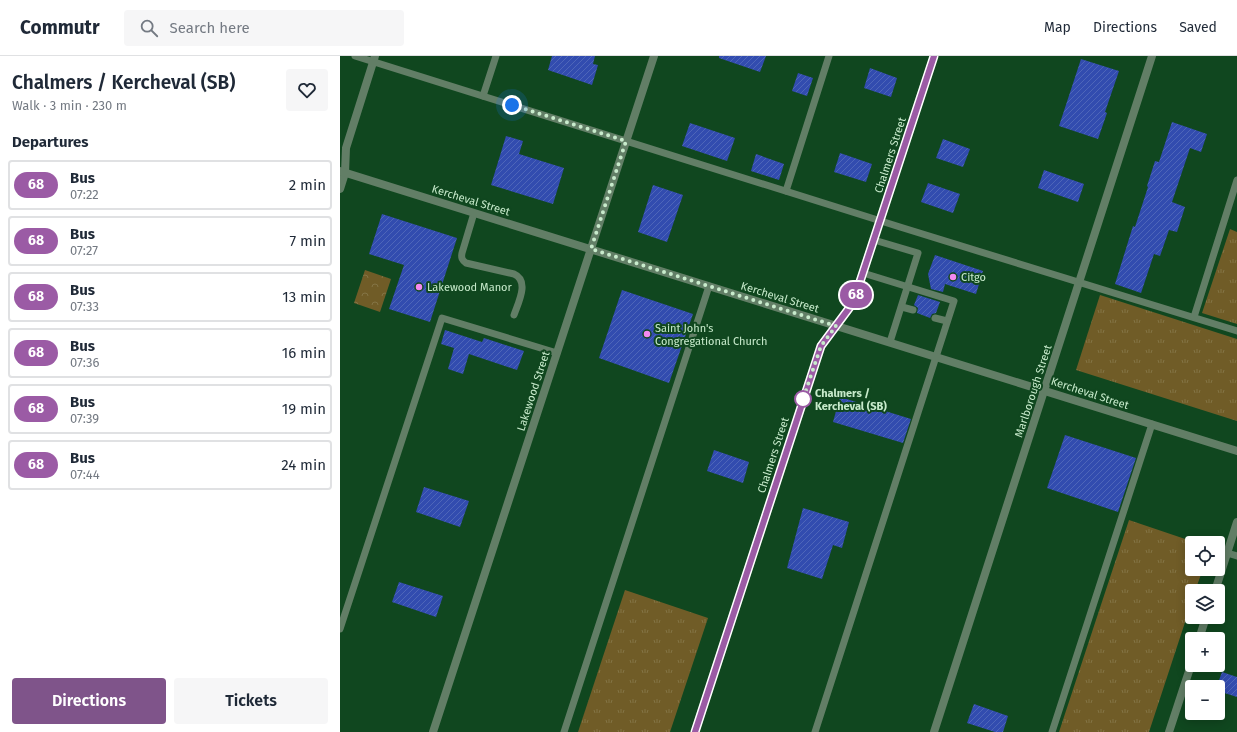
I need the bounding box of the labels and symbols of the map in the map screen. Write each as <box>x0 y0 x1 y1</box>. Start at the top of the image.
your location <box>502 95 522 115</box>
street label: Chalmers Street <box>872 116 909 195</box>
street label: Kercheval Street <box>430 182 512 219</box>
place label: Citgo <box>961 271 986 284</box>
marker: Citgo <box>948 272 958 282</box>
street label: Kercheval Street <box>739 279 821 316</box>
place label: Lakewood Manor <box>427 281 513 294</box>
marker: Lakewood Manor <box>414 282 424 292</box>
line badge: 68 <box>838 282 874 308</box>
place label: Saint John's Congregational Church <box>655 322 767 348</box>
marker: Saint John's Congregational Church <box>642 329 652 339</box>
street label: Marlborough Street <box>1012 343 1055 439</box>
street label: Lakewood Street <box>514 350 552 433</box>
street label: Kercheval Street <box>1049 375 1130 412</box>
place label: Chalmers / Kercheval (SB) <box>815 387 887 413</box>
marker: Chalmers / Kercheval (SB) <box>794 390 812 408</box>
street label: Chalmers Street <box>755 416 792 495</box>

